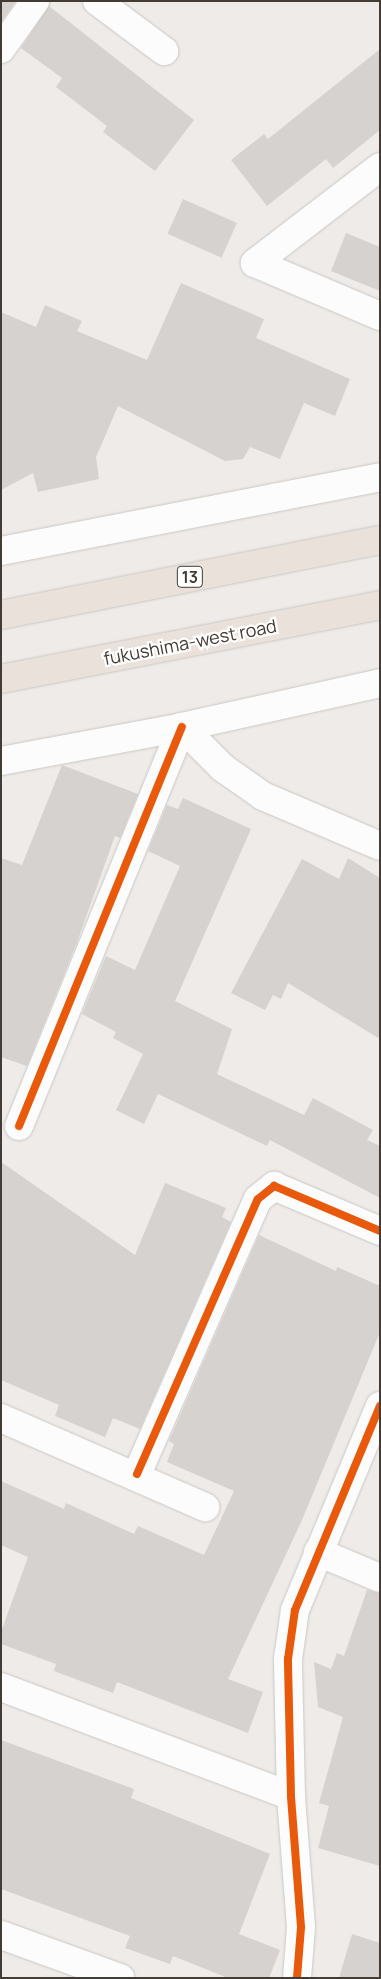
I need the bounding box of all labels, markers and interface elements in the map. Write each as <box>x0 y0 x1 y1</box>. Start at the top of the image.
road number: 13 <box>176 564 204 590</box>
street label: fukushima-west road <box>102 615 278 669</box>

